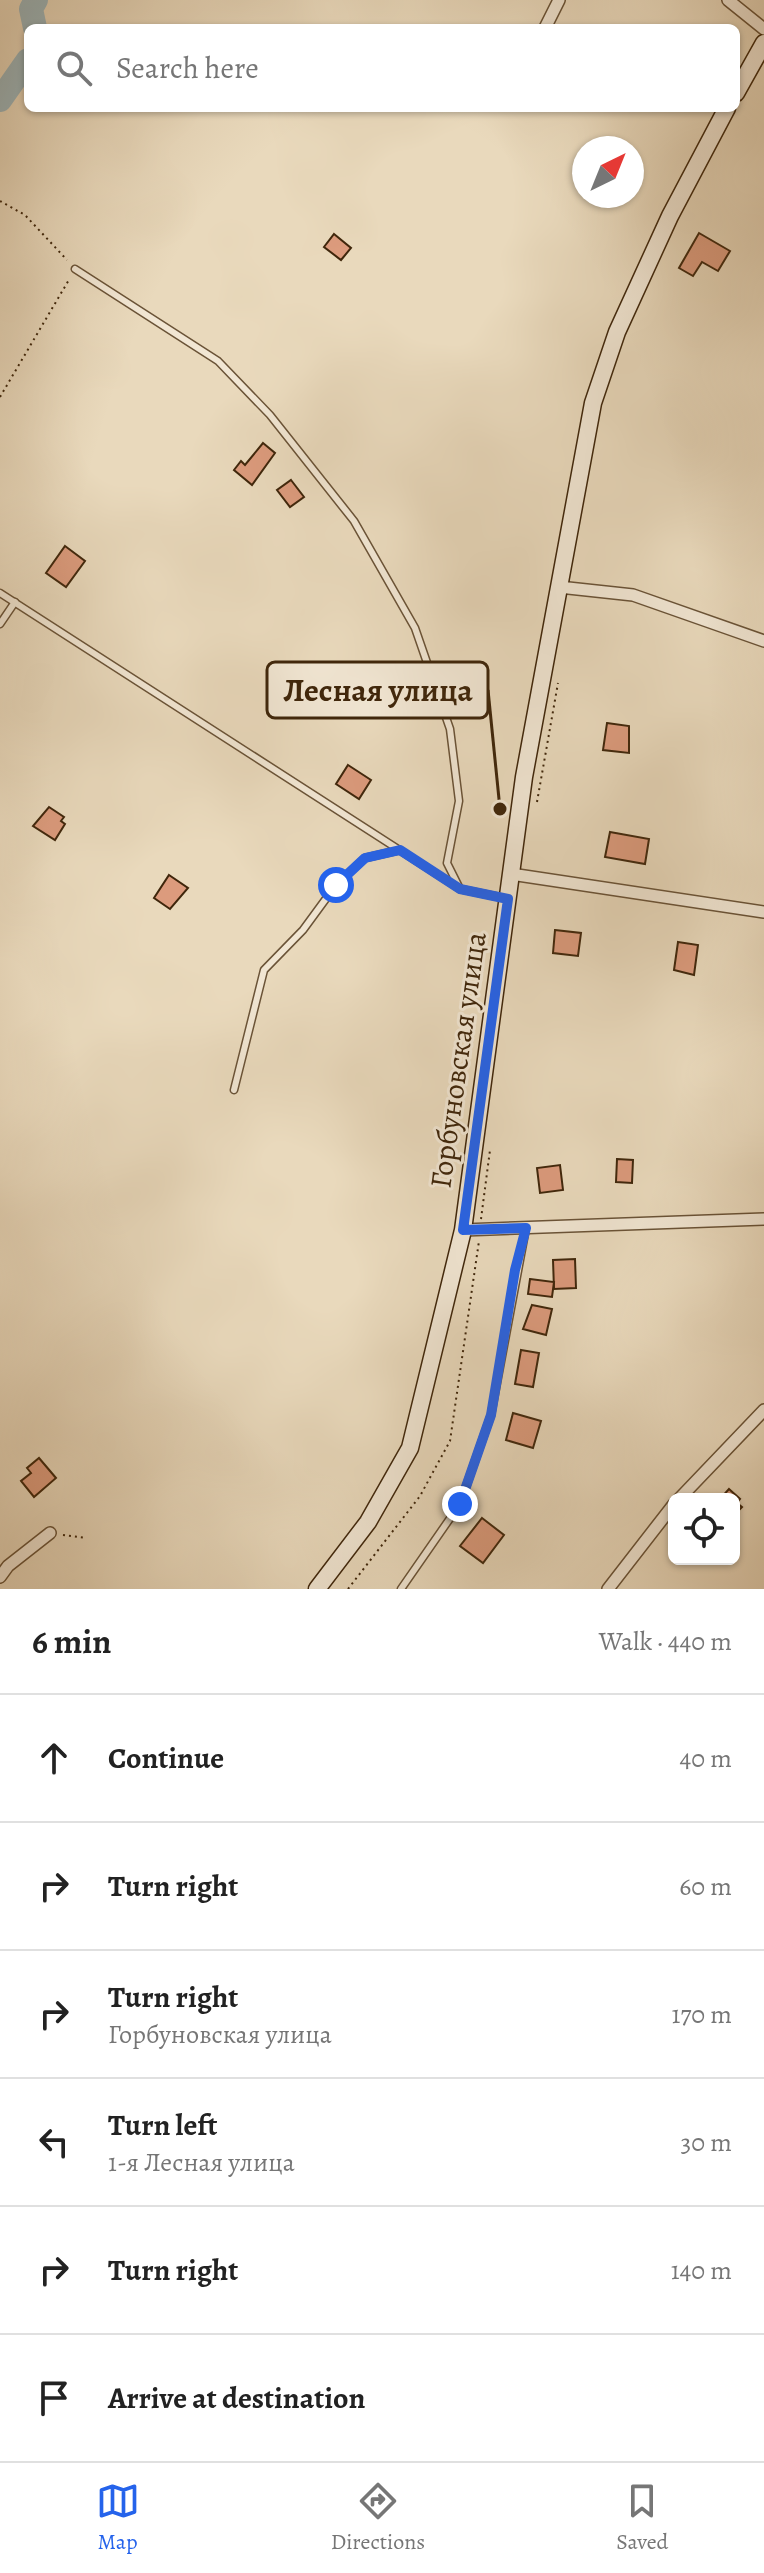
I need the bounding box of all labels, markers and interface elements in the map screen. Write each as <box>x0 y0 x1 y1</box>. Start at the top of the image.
search box <box>24 24 740 112</box>
icon: search <box>52 46 96 90</box>
text: Search here <box>116 48 259 88</box>
north arrow <box>572 136 644 208</box>
callout: Лесная улица <box>267 662 488 718</box>
text: Лесная улица <box>283 668 473 712</box>
route start <box>318 867 354 903</box>
street label: Горбуновская улица <box>420 929 496 1191</box>
route end <box>442 1486 478 1522</box>
map controls <box>668 1493 740 1565</box>
button: locate <box>668 1493 740 1565</box>
text: 6 min <box>32 1618 111 1665</box>
text: Walk · 440 m <box>599 1624 732 1659</box>
icon: ahead <box>32 1736 76 1780</box>
text: Continue <box>108 1738 224 1778</box>
text: 40 m <box>680 1741 732 1776</box>
icon: right <box>32 1864 76 1908</box>
text: Turn right <box>108 1866 238 1906</box>
text: 60 m <box>679 1869 732 1904</box>
text: Turn right <box>108 1977 238 2017</box>
icon: right <box>32 1992 76 2036</box>
text: 170 m <box>672 1997 732 2032</box>
text: Горбуновская улица <box>108 2017 332 2052</box>
text: Turn left <box>108 2105 217 2145</box>
icon: left <box>32 2120 76 2164</box>
text: 30 m <box>681 2125 732 2160</box>
text: 1-я Лесная улица <box>108 2145 295 2180</box>
icon: right <box>32 2248 76 2292</box>
text: Turn right <box>108 2250 238 2290</box>
text: 140 m <box>671 2253 732 2288</box>
icon: arrive <box>32 2376 76 2420</box>
text: Arrive at destination <box>108 2378 365 2418</box>
tab: Map <box>96 2479 140 2557</box>
tab: Directions <box>331 2479 425 2557</box>
tab: Saved <box>616 2479 668 2557</box>

